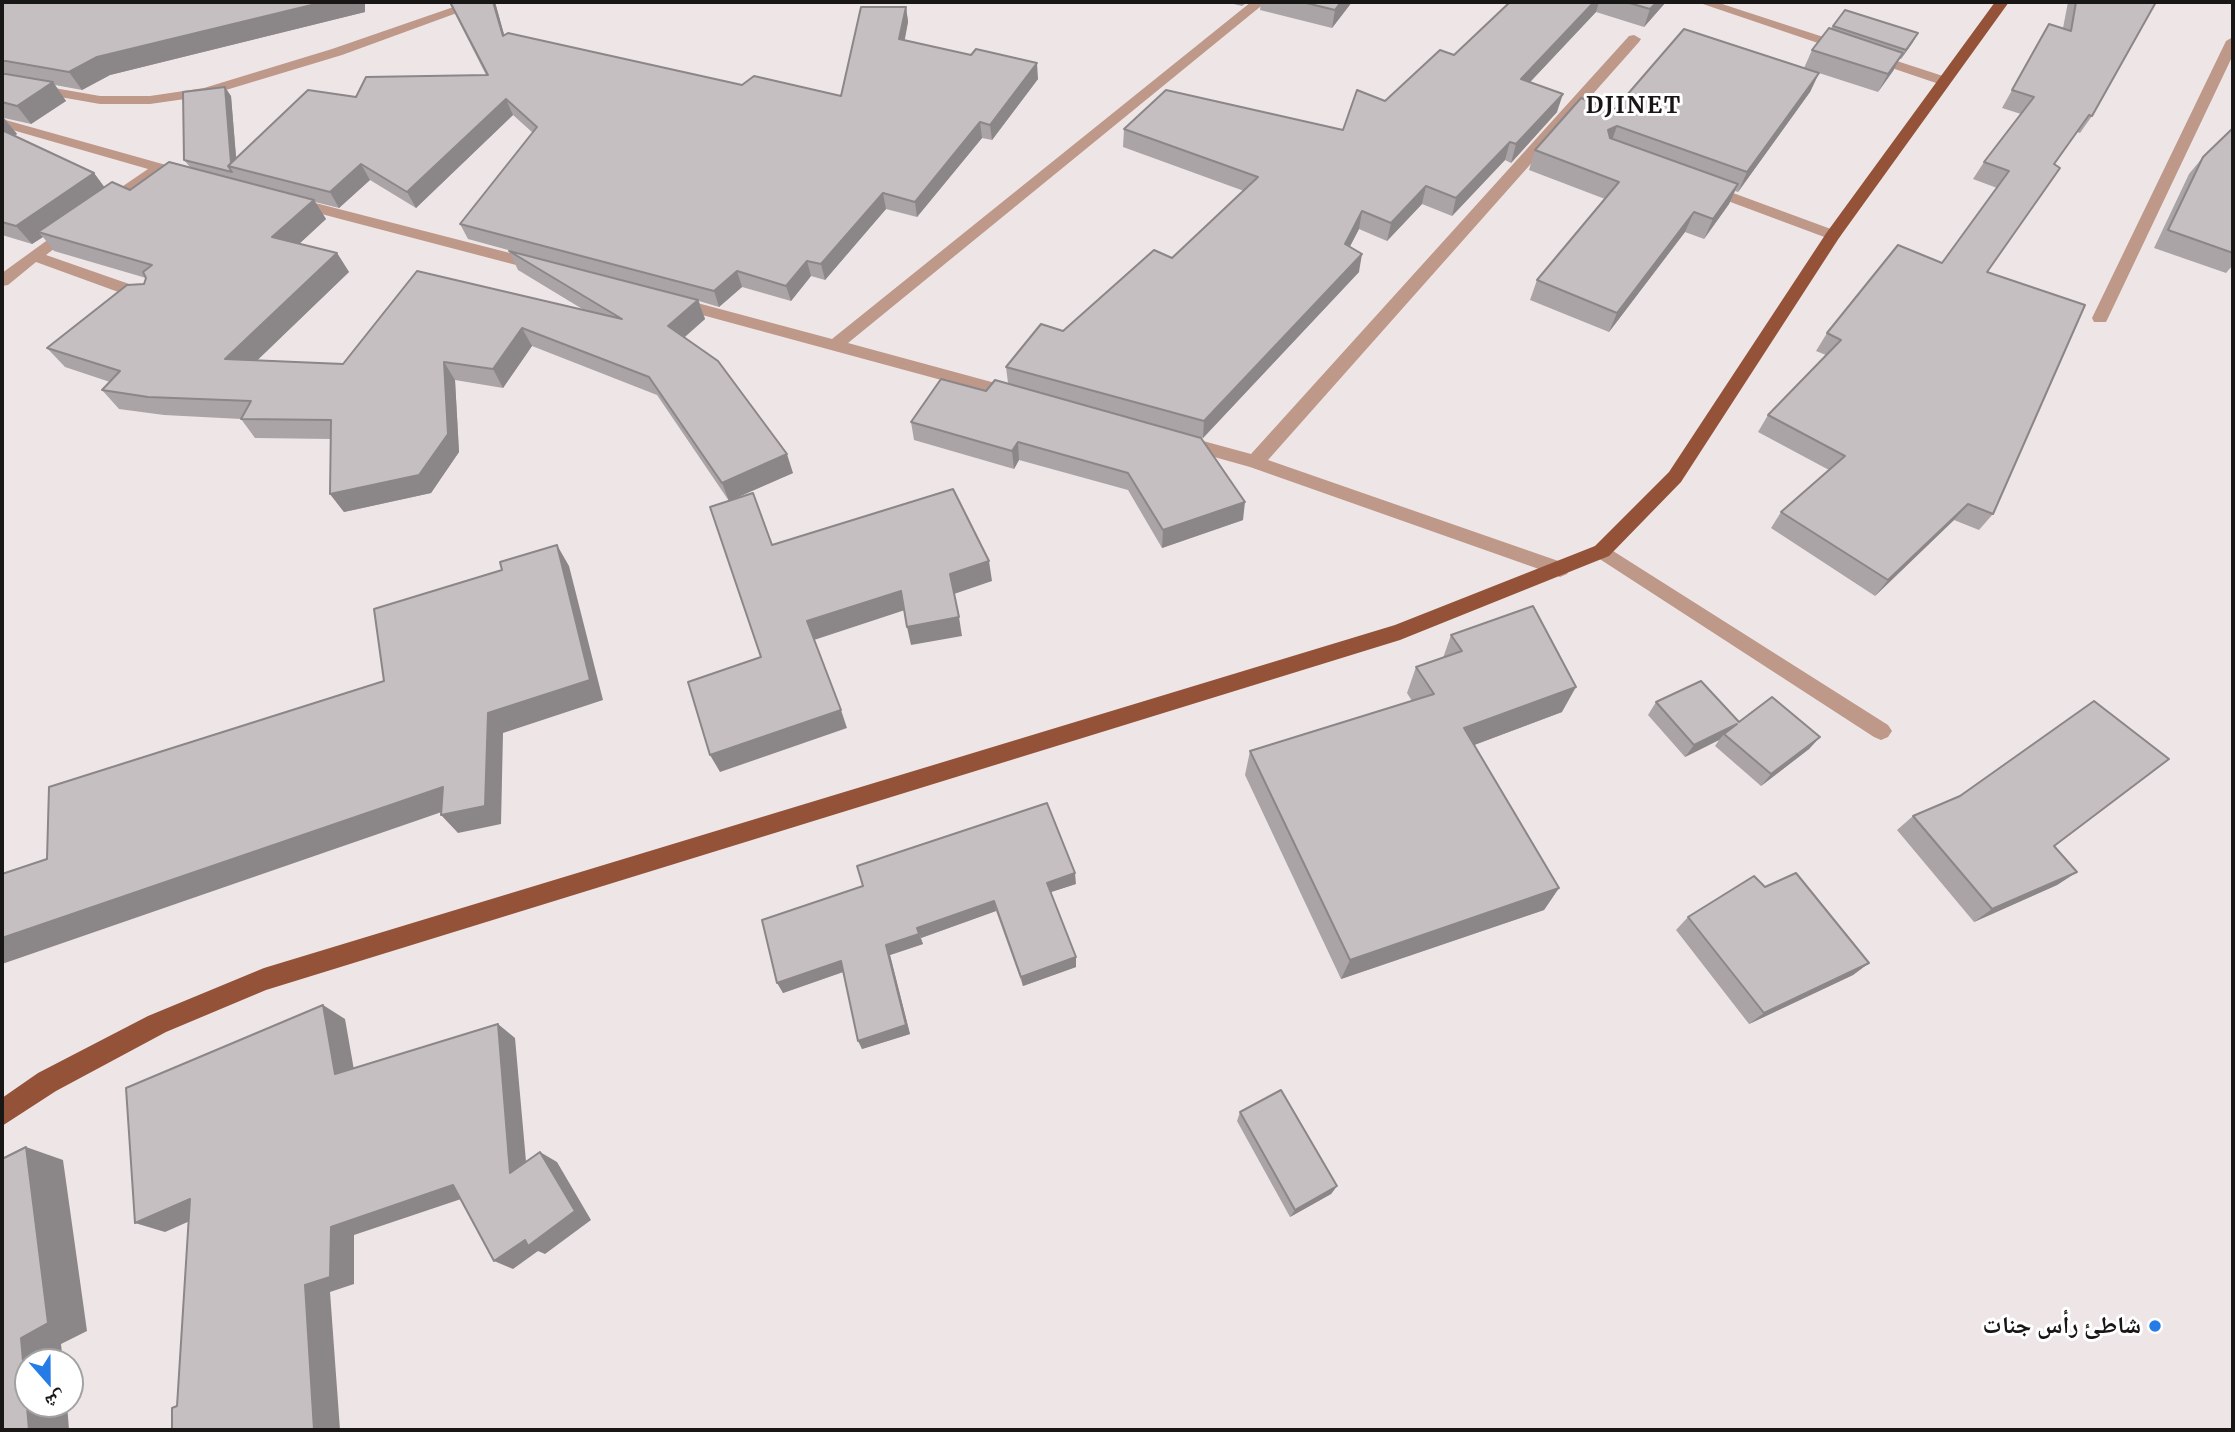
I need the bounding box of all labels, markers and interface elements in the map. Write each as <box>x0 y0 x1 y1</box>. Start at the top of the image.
district label: DJINET <box>1586 92 1682 120</box>
place label: شاطئ رأس جنات <box>1983 1312 2141 1340</box>
marker: شاطئ رأس جنات <box>2147 1318 2163 1334</box>
north arrow <box>14 1348 84 1418</box>
text: ش <box>42 1386 70 1416</box>

